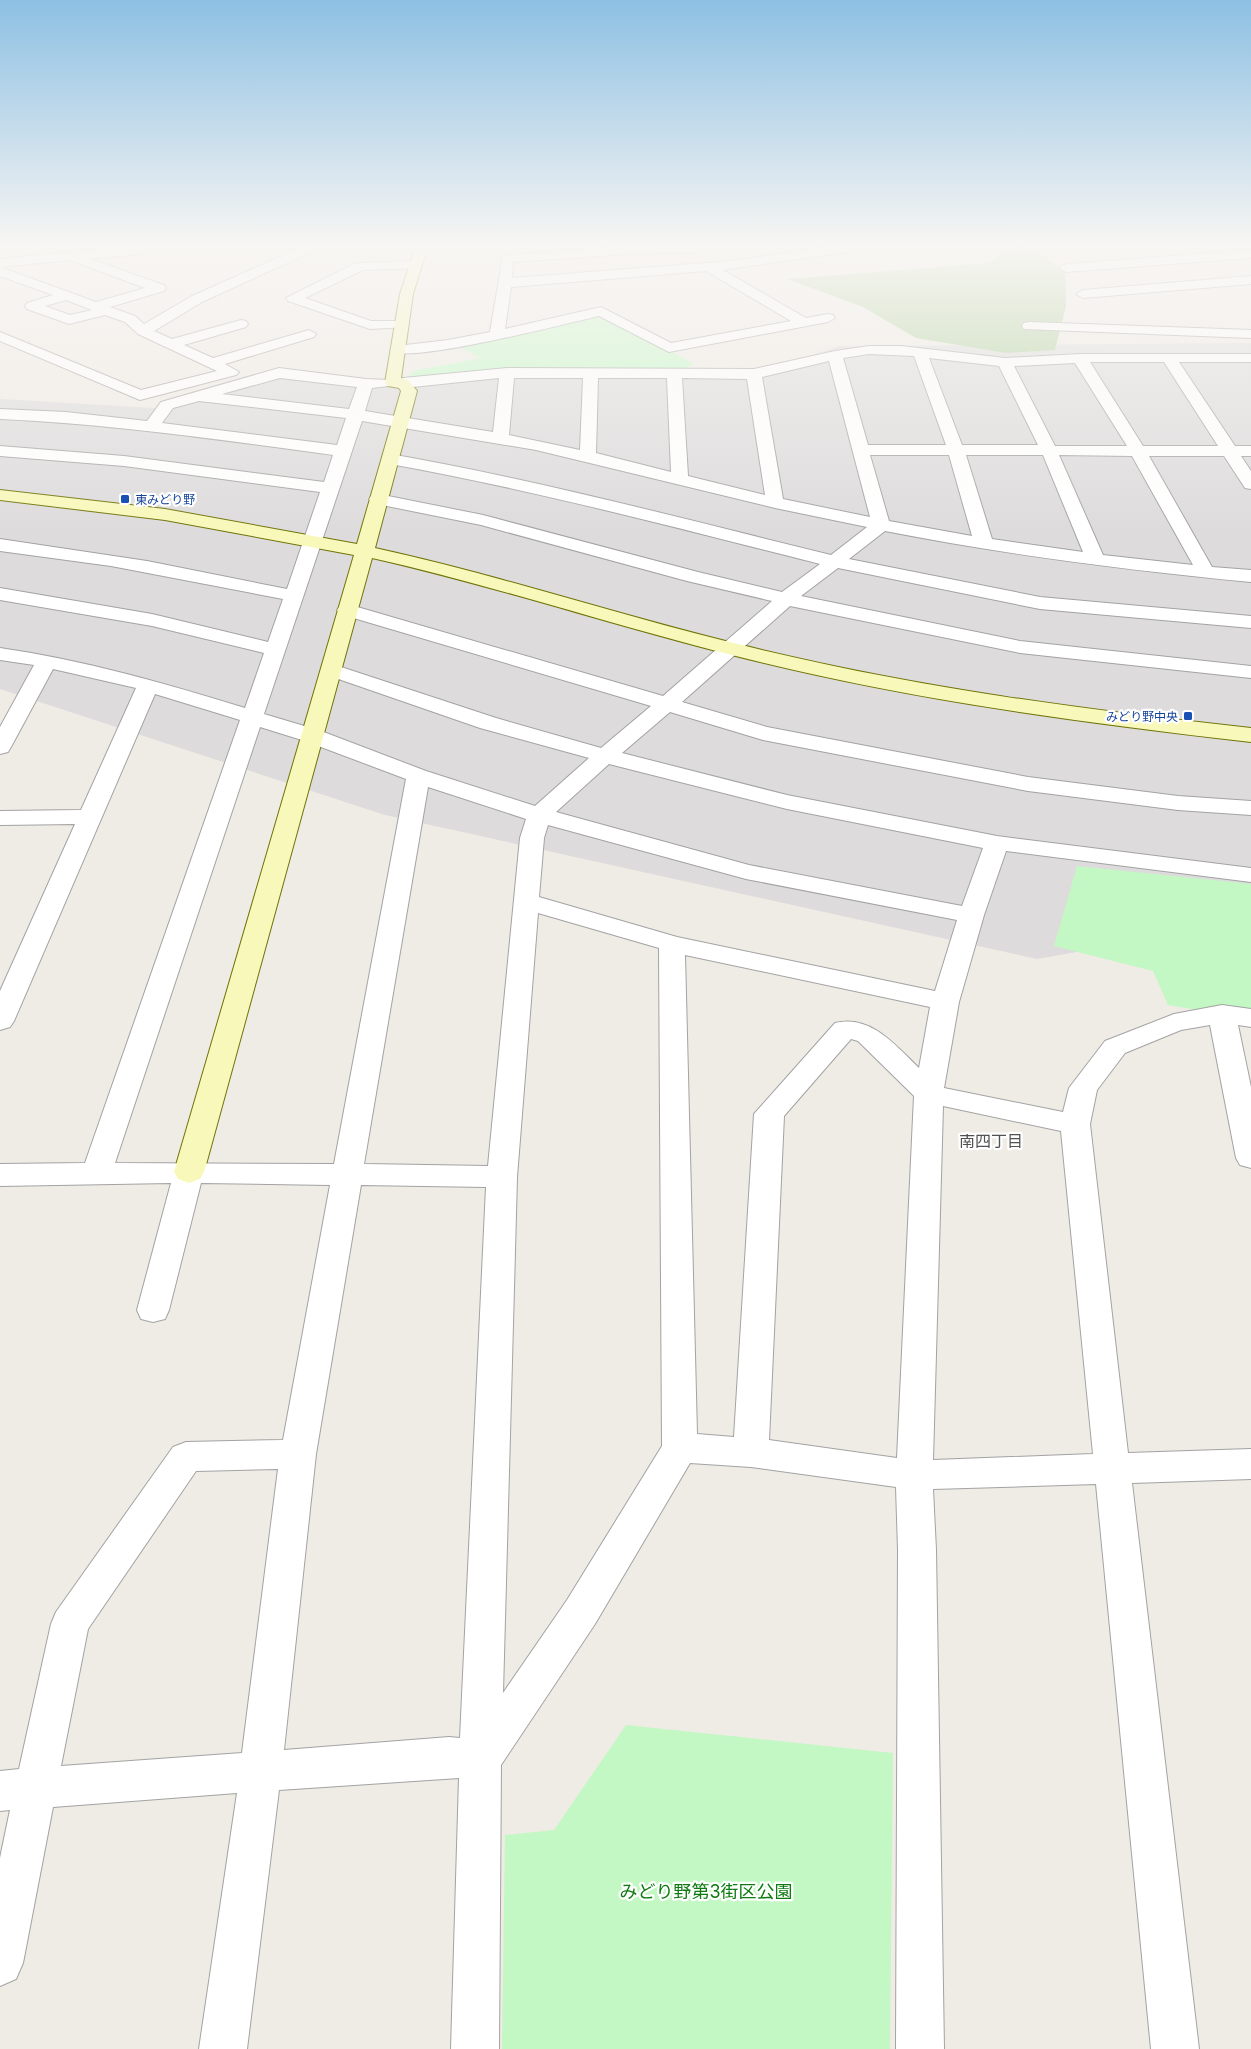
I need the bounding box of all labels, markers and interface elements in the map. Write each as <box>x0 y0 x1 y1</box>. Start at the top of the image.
place label: 東みどり野 <box>135 492 195 507</box>
marker: 東みどり野 <box>119 493 131 505</box>
place label: みどり野中央 <box>1106 709 1178 724</box>
marker: みどり野中央 <box>1182 710 1194 722</box>
district label: 南四丁目 <box>959 1131 1023 1151</box>
park label: みどり野第3街区公園 <box>619 1881 793 1902</box>

